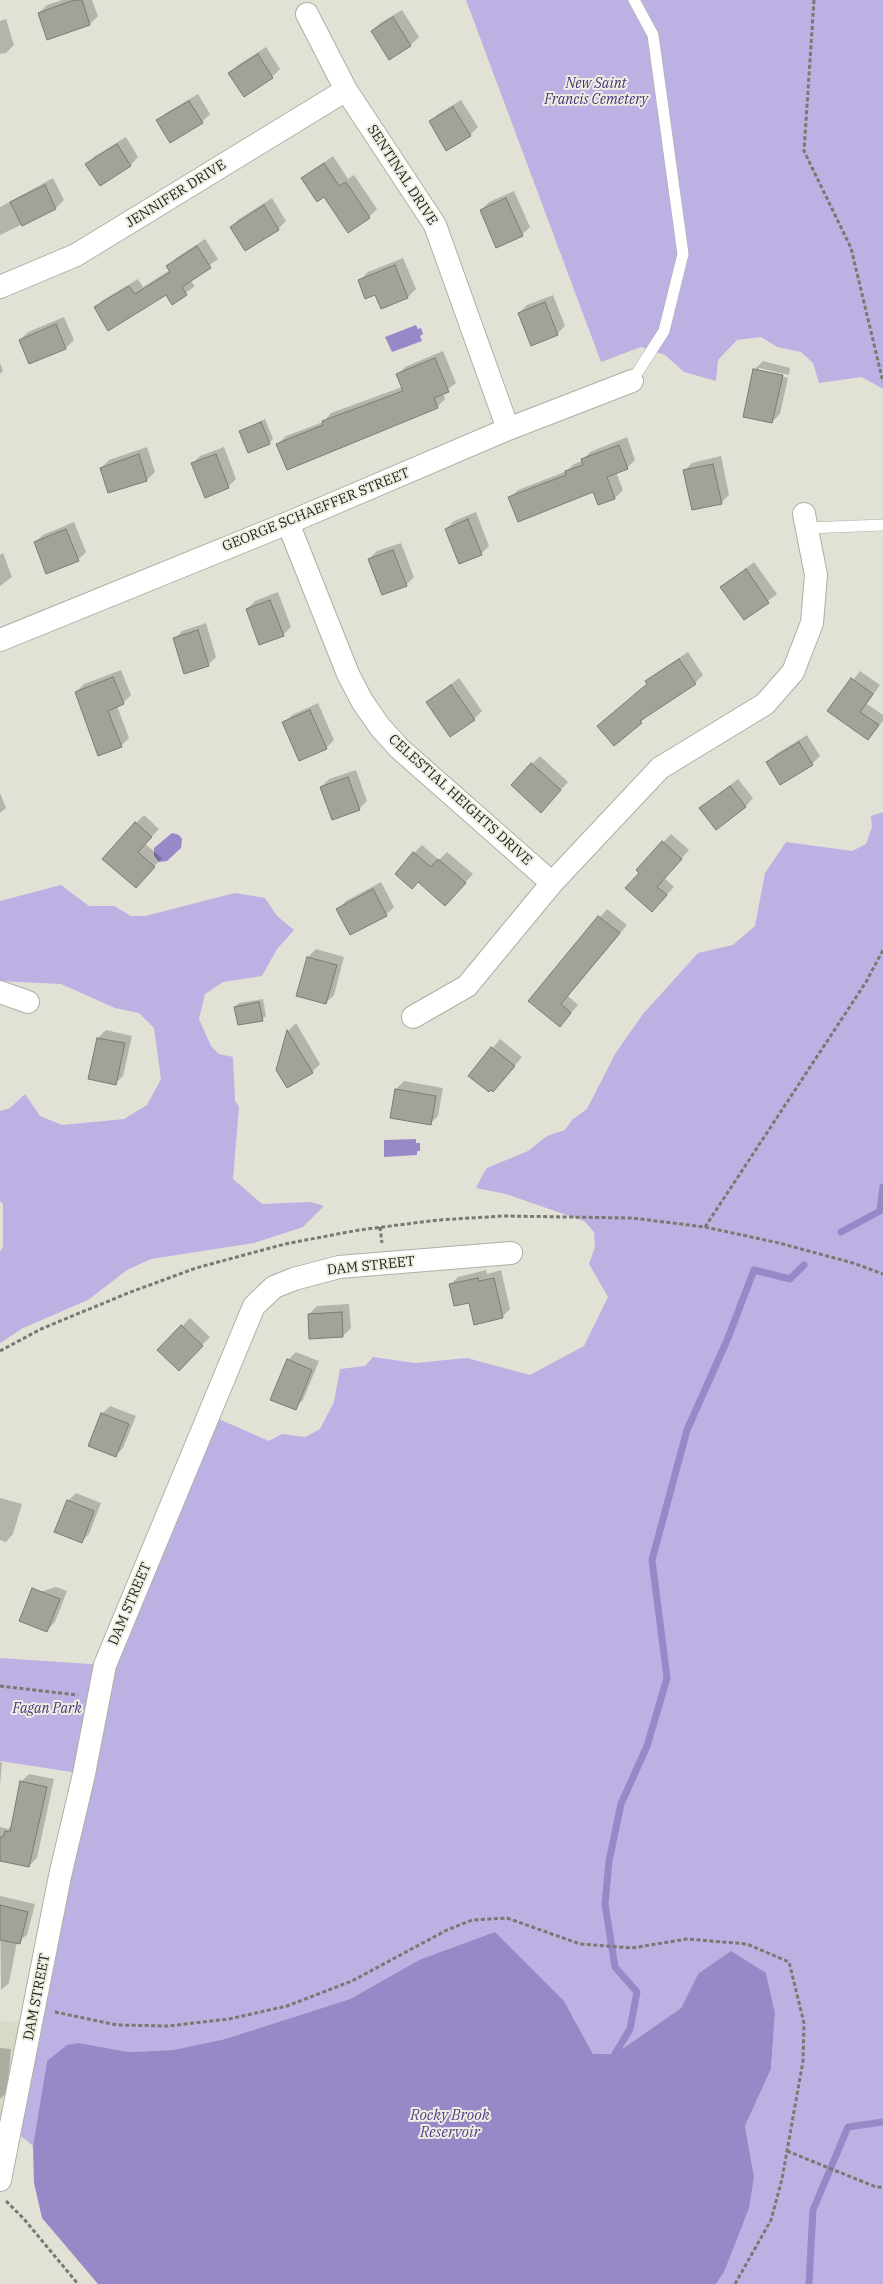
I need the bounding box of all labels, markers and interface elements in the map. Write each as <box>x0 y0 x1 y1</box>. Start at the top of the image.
park label: New Saint Francis Cemetery <box>544 76 648 108</box>
street label: SENTINAL DRIVE <box>363 122 441 228</box>
street label: JENNIFER DRIVE <box>123 156 229 232</box>
street label: GEORGE SCHAEFFER STREET <box>220 465 412 555</box>
street label: CELESTIAL HEIGHTS DRIVE <box>385 731 535 869</box>
street label: DAM STREET <box>326 1253 416 1279</box>
street label: DAM STREET <box>105 1560 155 1648</box>
park label: Fagan Park <box>12 1701 82 1717</box>
street label: DAM STREET <box>20 1952 54 2042</box>
water label: Rocky Brook Reservoir <box>410 2107 490 2142</box>

